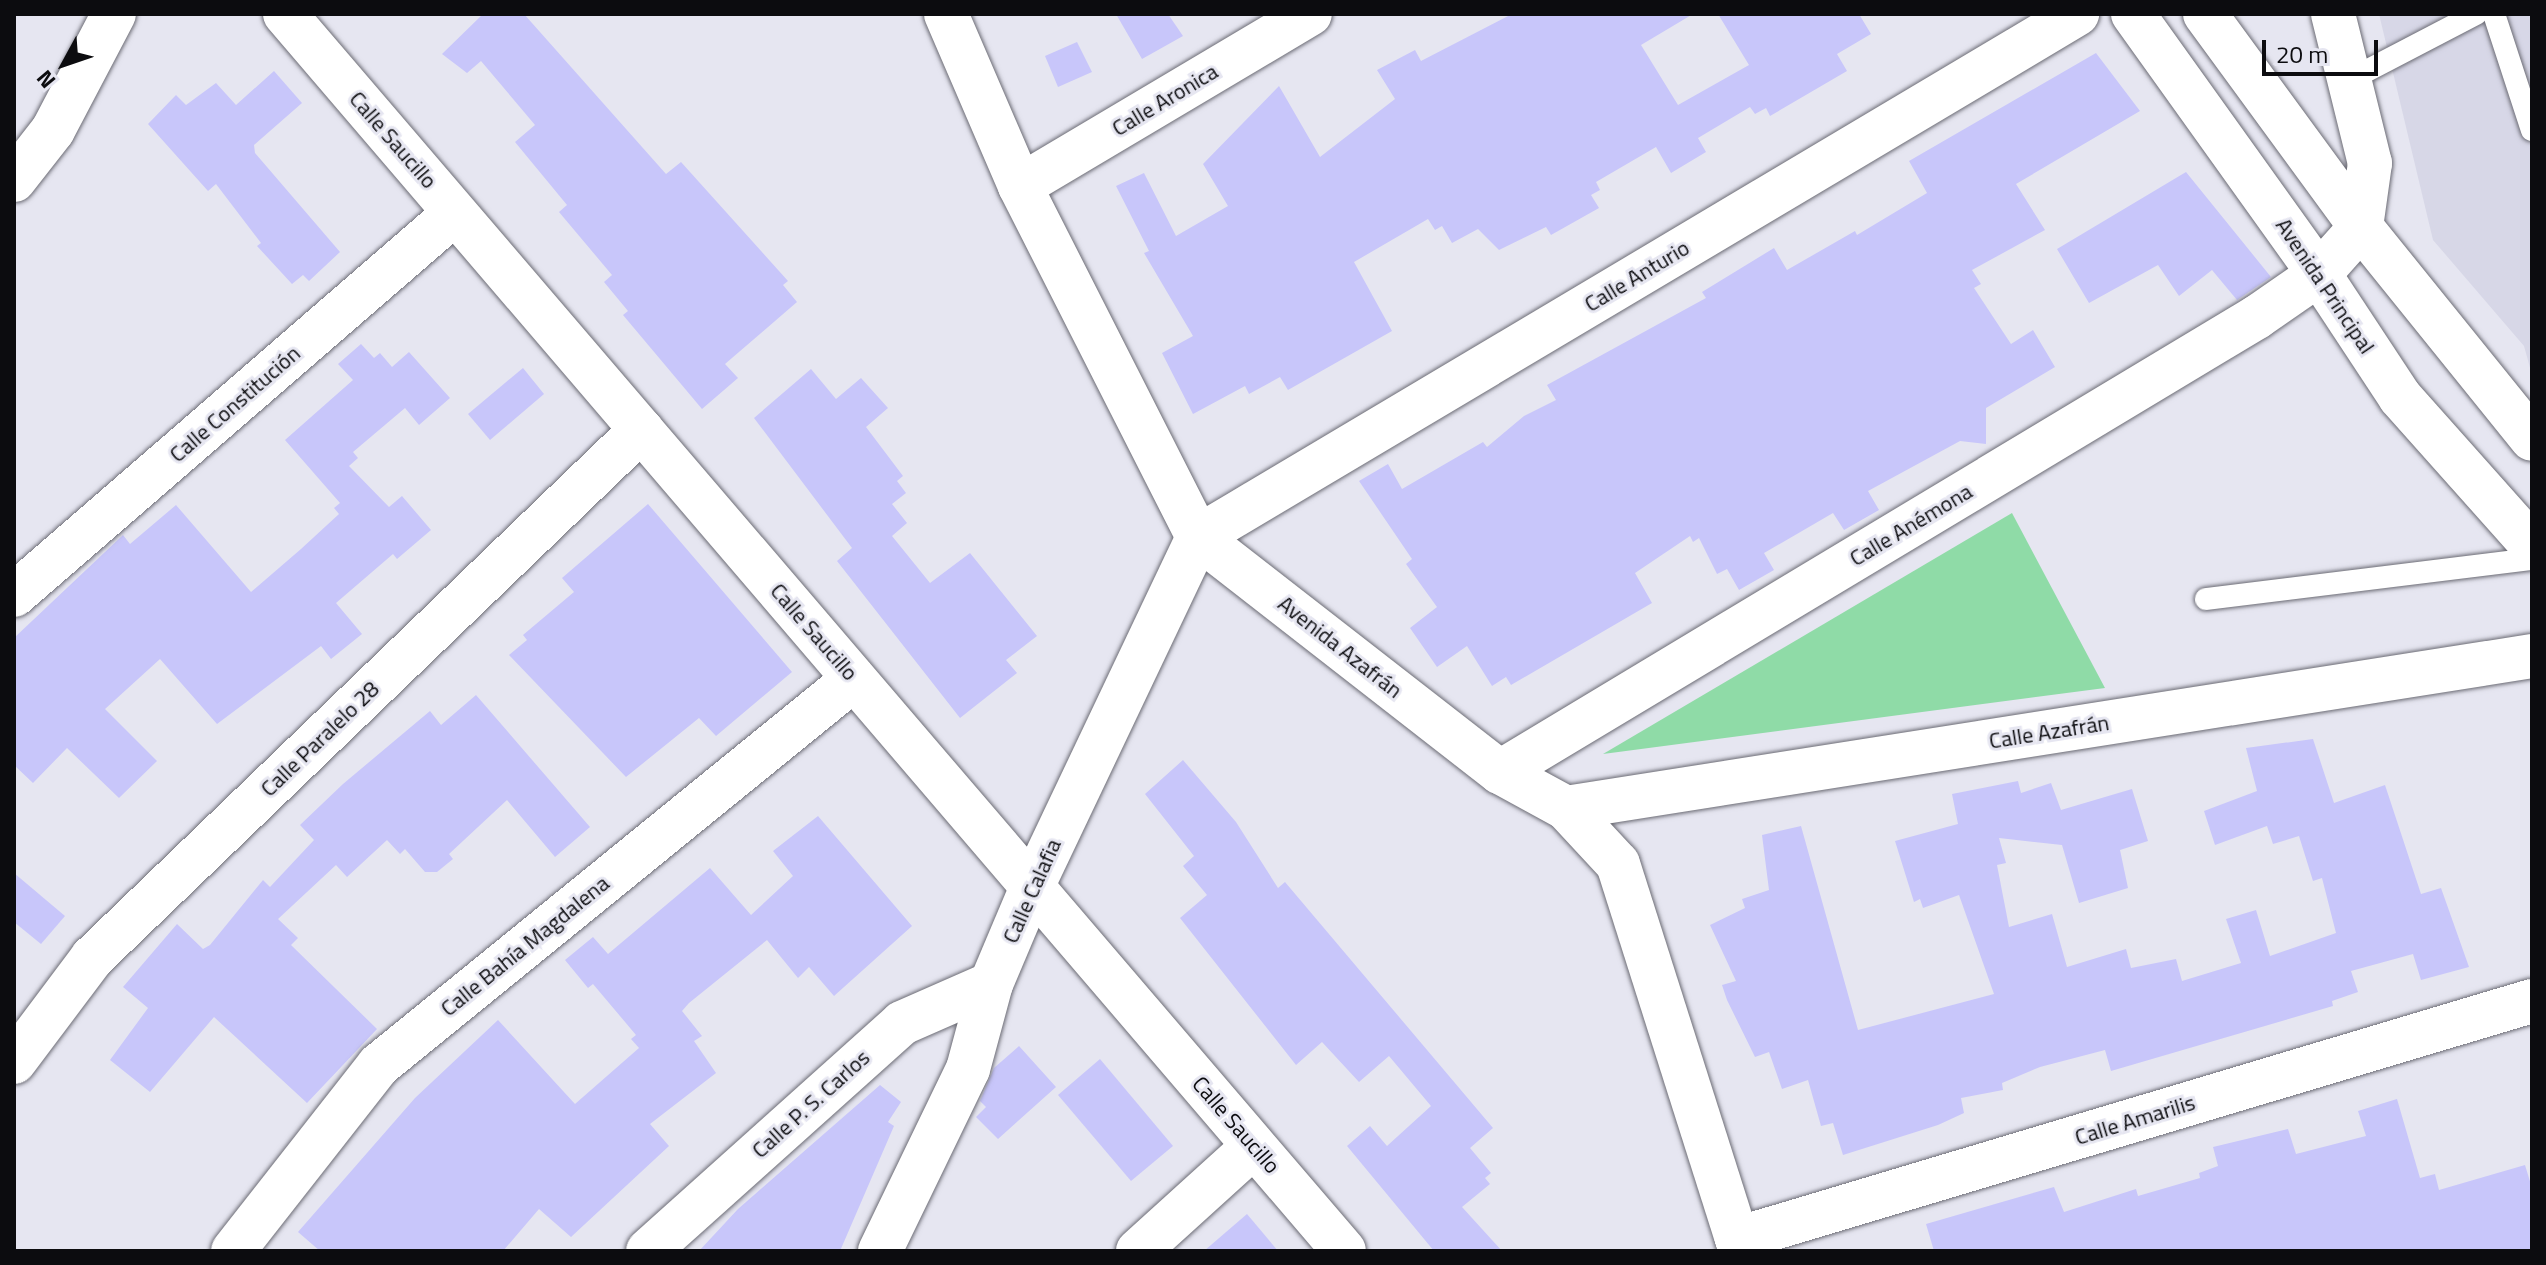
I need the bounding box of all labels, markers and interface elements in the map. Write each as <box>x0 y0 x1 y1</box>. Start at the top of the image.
north arrow <box>24 24 104 104</box>
scale bar <box>2266 24 2382 74</box>
text: 20 m <box>2276 36 2328 72</box>
street label: Calle Aronica <box>1107 58 1223 142</box>
text: N <box>28 63 64 96</box>
street label: Calle Saucillo <box>344 86 442 194</box>
street label: Avenida Principal <box>2270 213 2380 359</box>
street label: Calle Anturio <box>1580 234 1694 318</box>
street label: Calle Constitución <box>164 340 306 468</box>
street label: Calle Anémona <box>1845 478 1977 572</box>
street label: Calle Saucillo <box>765 578 863 686</box>
street label: Avenida Azafrán <box>1273 590 1407 704</box>
street label: Calle Paralelo 28 <box>255 676 385 802</box>
street label: Calle Azafrán <box>1987 709 2111 755</box>
street label: Calle Calafia <box>997 835 1067 947</box>
street label: Calle Bahía Magdalena <box>436 870 614 1022</box>
street label: Calle P. S. Carlos <box>747 1044 875 1164</box>
street label: Calle Saucillo <box>1187 1071 1285 1179</box>
street label: Calle Amarilis <box>2072 1089 2198 1151</box>

